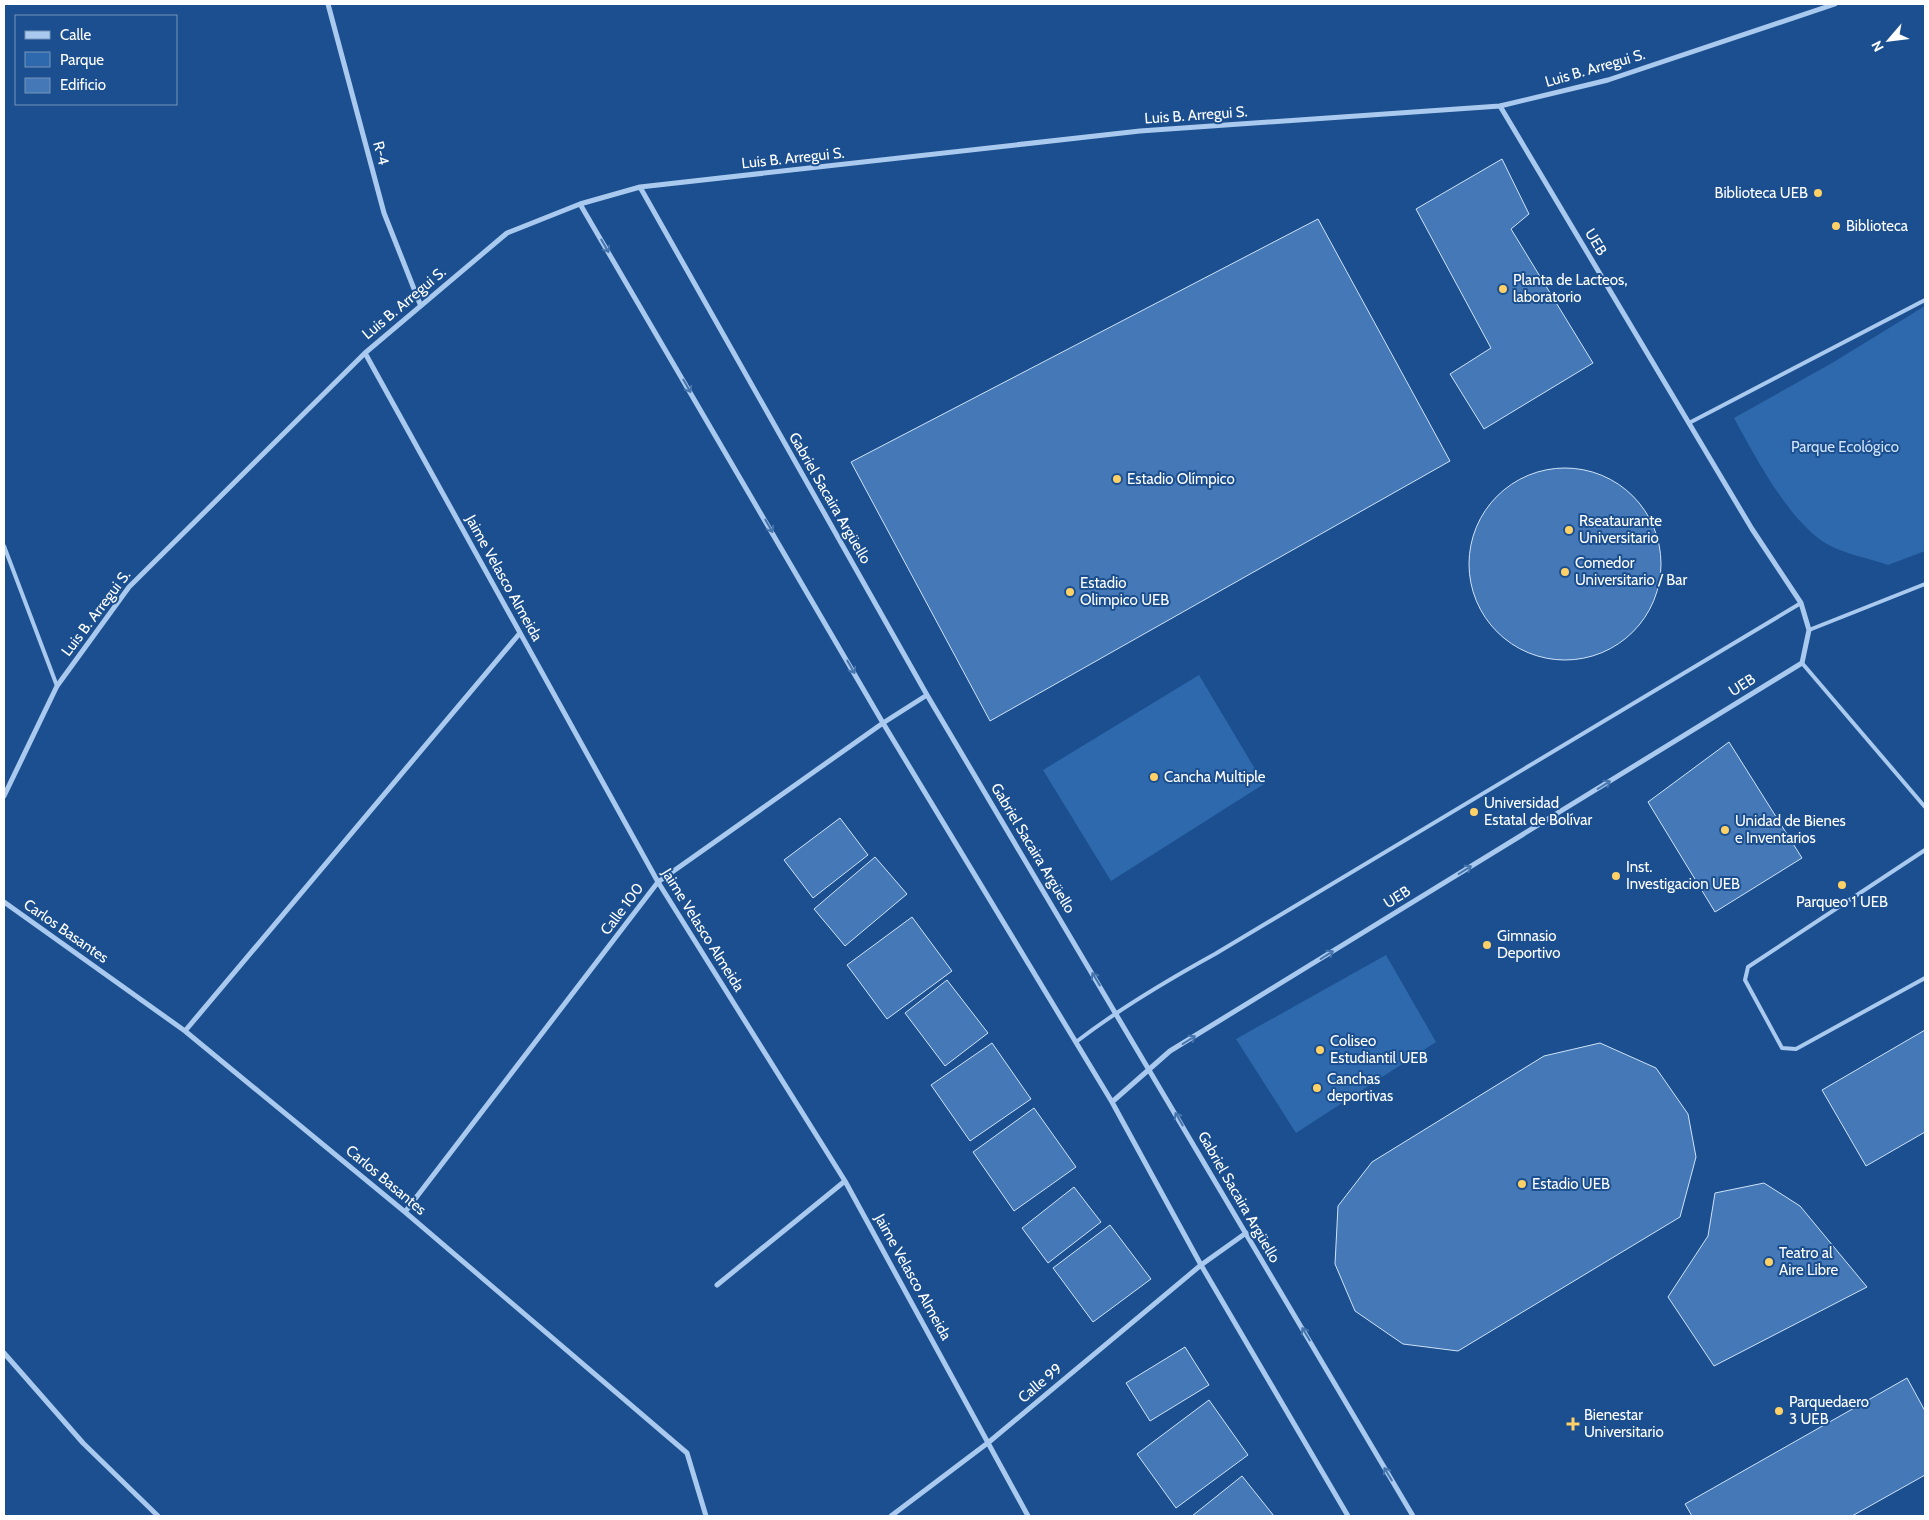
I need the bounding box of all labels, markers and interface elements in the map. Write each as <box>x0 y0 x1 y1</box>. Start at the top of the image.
legend <box>15 15 178 105</box>
north arrow <box>1864 15 1914 65</box>
text: Calle <box>60 26 91 44</box>
text: N <box>1867 38 1888 55</box>
street label: Luis B. Arregui S. <box>1543 45 1647 91</box>
text: Parque <box>60 51 104 69</box>
text: Edificio <box>60 76 106 94</box>
street label: Luis B. Arregui S. <box>1144 102 1248 128</box>
street label: R-4 <box>369 139 393 167</box>
street label: Luis B. Arregui S. <box>741 144 845 172</box>
place label: Biblioteca UEB <box>1715 184 1808 202</box>
marker: Biblioteca UEB <box>1812 187 1824 199</box>
place label: Biblioteca <box>1846 217 1909 235</box>
marker: Biblioteca <box>1830 220 1842 232</box>
street label: UEB <box>1581 225 1611 259</box>
one-way arrow <box>600 238 610 252</box>
street label: Luis B. Arregui S. <box>359 263 449 343</box>
place label: Planta de Lacteos, laboratorio <box>1513 271 1627 306</box>
marker: Planta de Lacteos, laboratorio <box>1497 283 1509 295</box>
one-way arrow <box>682 378 692 393</box>
street label: Gabriel Sacaira Argüello <box>785 429 875 567</box>
park label: Parque Ecológico <box>1791 438 1899 456</box>
place label: Estadio Olímpico <box>1127 470 1235 488</box>
marker: Estadio Olímpico <box>1111 473 1123 485</box>
street label: Jaime Velasco Almeida <box>461 511 547 645</box>
place label: Rseataurante Universitario <box>1579 512 1662 547</box>
one-way arrow <box>764 519 774 533</box>
marker: Rseataurante Universitario <box>1563 524 1575 536</box>
place label: Comedor Universitario / Bar <box>1575 554 1687 589</box>
street label: Luis B. Arregui S. <box>58 566 134 660</box>
marker: Comedor Universitario / Bar <box>1559 566 1571 578</box>
place label: Estadio Olimpico UEB <box>1080 574 1169 609</box>
marker: Estadio Olimpico UEB <box>1064 586 1076 598</box>
one-way arrow <box>846 659 856 673</box>
street label: UEB <box>1725 670 1759 700</box>
place label: Cancha Multiple <box>1164 768 1266 786</box>
marker: Cancha Multiple <box>1148 771 1160 783</box>
one-way arrow <box>1596 779 1610 789</box>
street label: Gabriel Sacaira Argüello <box>987 780 1079 916</box>
place label: Universidad Estatal de Bolívar <box>1484 794 1593 829</box>
marker: Universidad Estatal de Bolívar <box>1468 806 1480 818</box>
place label: Unidad de Bienes e Inventarios <box>1735 812 1846 847</box>
marker: Unidad de Bienes e Inventarios <box>1719 824 1731 836</box>
place label: Inst. Investigacion UEB <box>1626 858 1740 893</box>
street label: Jaime Velasco Almeida <box>657 864 749 996</box>
one-way arrow <box>1458 864 1472 874</box>
marker: Inst. Investigacion UEB <box>1610 870 1622 882</box>
street label: Calle 100 <box>597 879 647 939</box>
marker: Parqueo 1 UEB <box>1836 879 1848 891</box>
street label: UEB <box>1380 882 1414 912</box>
place label: Parqueo 1 UEB <box>1796 893 1888 911</box>
street label: Carlos Basantes <box>20 895 112 967</box>
place label: Gimnasio Deportivo <box>1497 927 1561 962</box>
marker: Gimnasio Deportivo <box>1481 939 1493 951</box>
one-way arrow <box>1320 949 1334 960</box>
one-way arrow <box>1091 972 1101 986</box>
place label: Coliseo Estudiantil UEB <box>1330 1032 1428 1067</box>
one-way arrow <box>1181 1034 1195 1044</box>
marker: Coliseo Estudiantil UEB <box>1314 1044 1326 1056</box>
place label: Canchas deportivas <box>1327 1070 1393 1105</box>
marker: Canchas deportivas <box>1311 1082 1323 1094</box>
one-way arrow <box>1174 1111 1184 1126</box>
street label: Gabriel Sacaira Argüello <box>1194 1128 1284 1266</box>
street label: Carlos Basantes <box>342 1141 430 1219</box>
place label: Estadio UEB <box>1532 1175 1610 1193</box>
marker: Estadio UEB <box>1516 1178 1528 1190</box>
street label: Jaime Velasco Almeida <box>870 1210 956 1344</box>
place label: Teatro al Aire Libre <box>1779 1244 1839 1279</box>
marker: Teatro al Aire Libre <box>1763 1256 1775 1268</box>
one-way arrow <box>1300 1328 1310 1342</box>
street label: Calle 99 <box>1014 1360 1066 1406</box>
place label: Parquedaero 3 UEB <box>1789 1393 1869 1428</box>
marker: Parquedaero 3 UEB <box>1773 1405 1785 1417</box>
place label: Bienestar Universitario <box>1584 1406 1664 1441</box>
marker: Bienestar Universitario <box>1566 1417 1580 1431</box>
one-way arrow <box>1383 1468 1393 1482</box>

